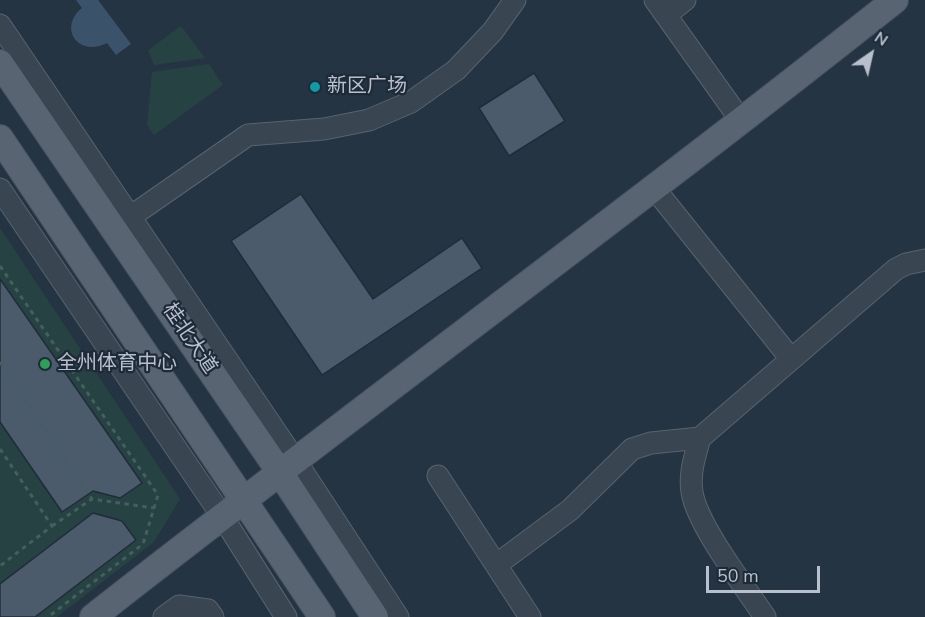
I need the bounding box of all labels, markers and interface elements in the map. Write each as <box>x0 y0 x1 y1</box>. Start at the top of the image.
north arrow <box>841 24 901 84</box>
text: N <box>870 27 892 52</box>
place label: 新区广场 <box>327 75 407 99</box>
marker: 新区广场 <box>308 80 322 94</box>
street label: 桂北大道 <box>157 299 221 379</box>
place label: 全州体育中心 <box>57 352 177 376</box>
marker: 全州体育中心 <box>38 357 52 371</box>
scale bar <box>709 554 823 592</box>
text: 50 m <box>717 564 759 588</box>

